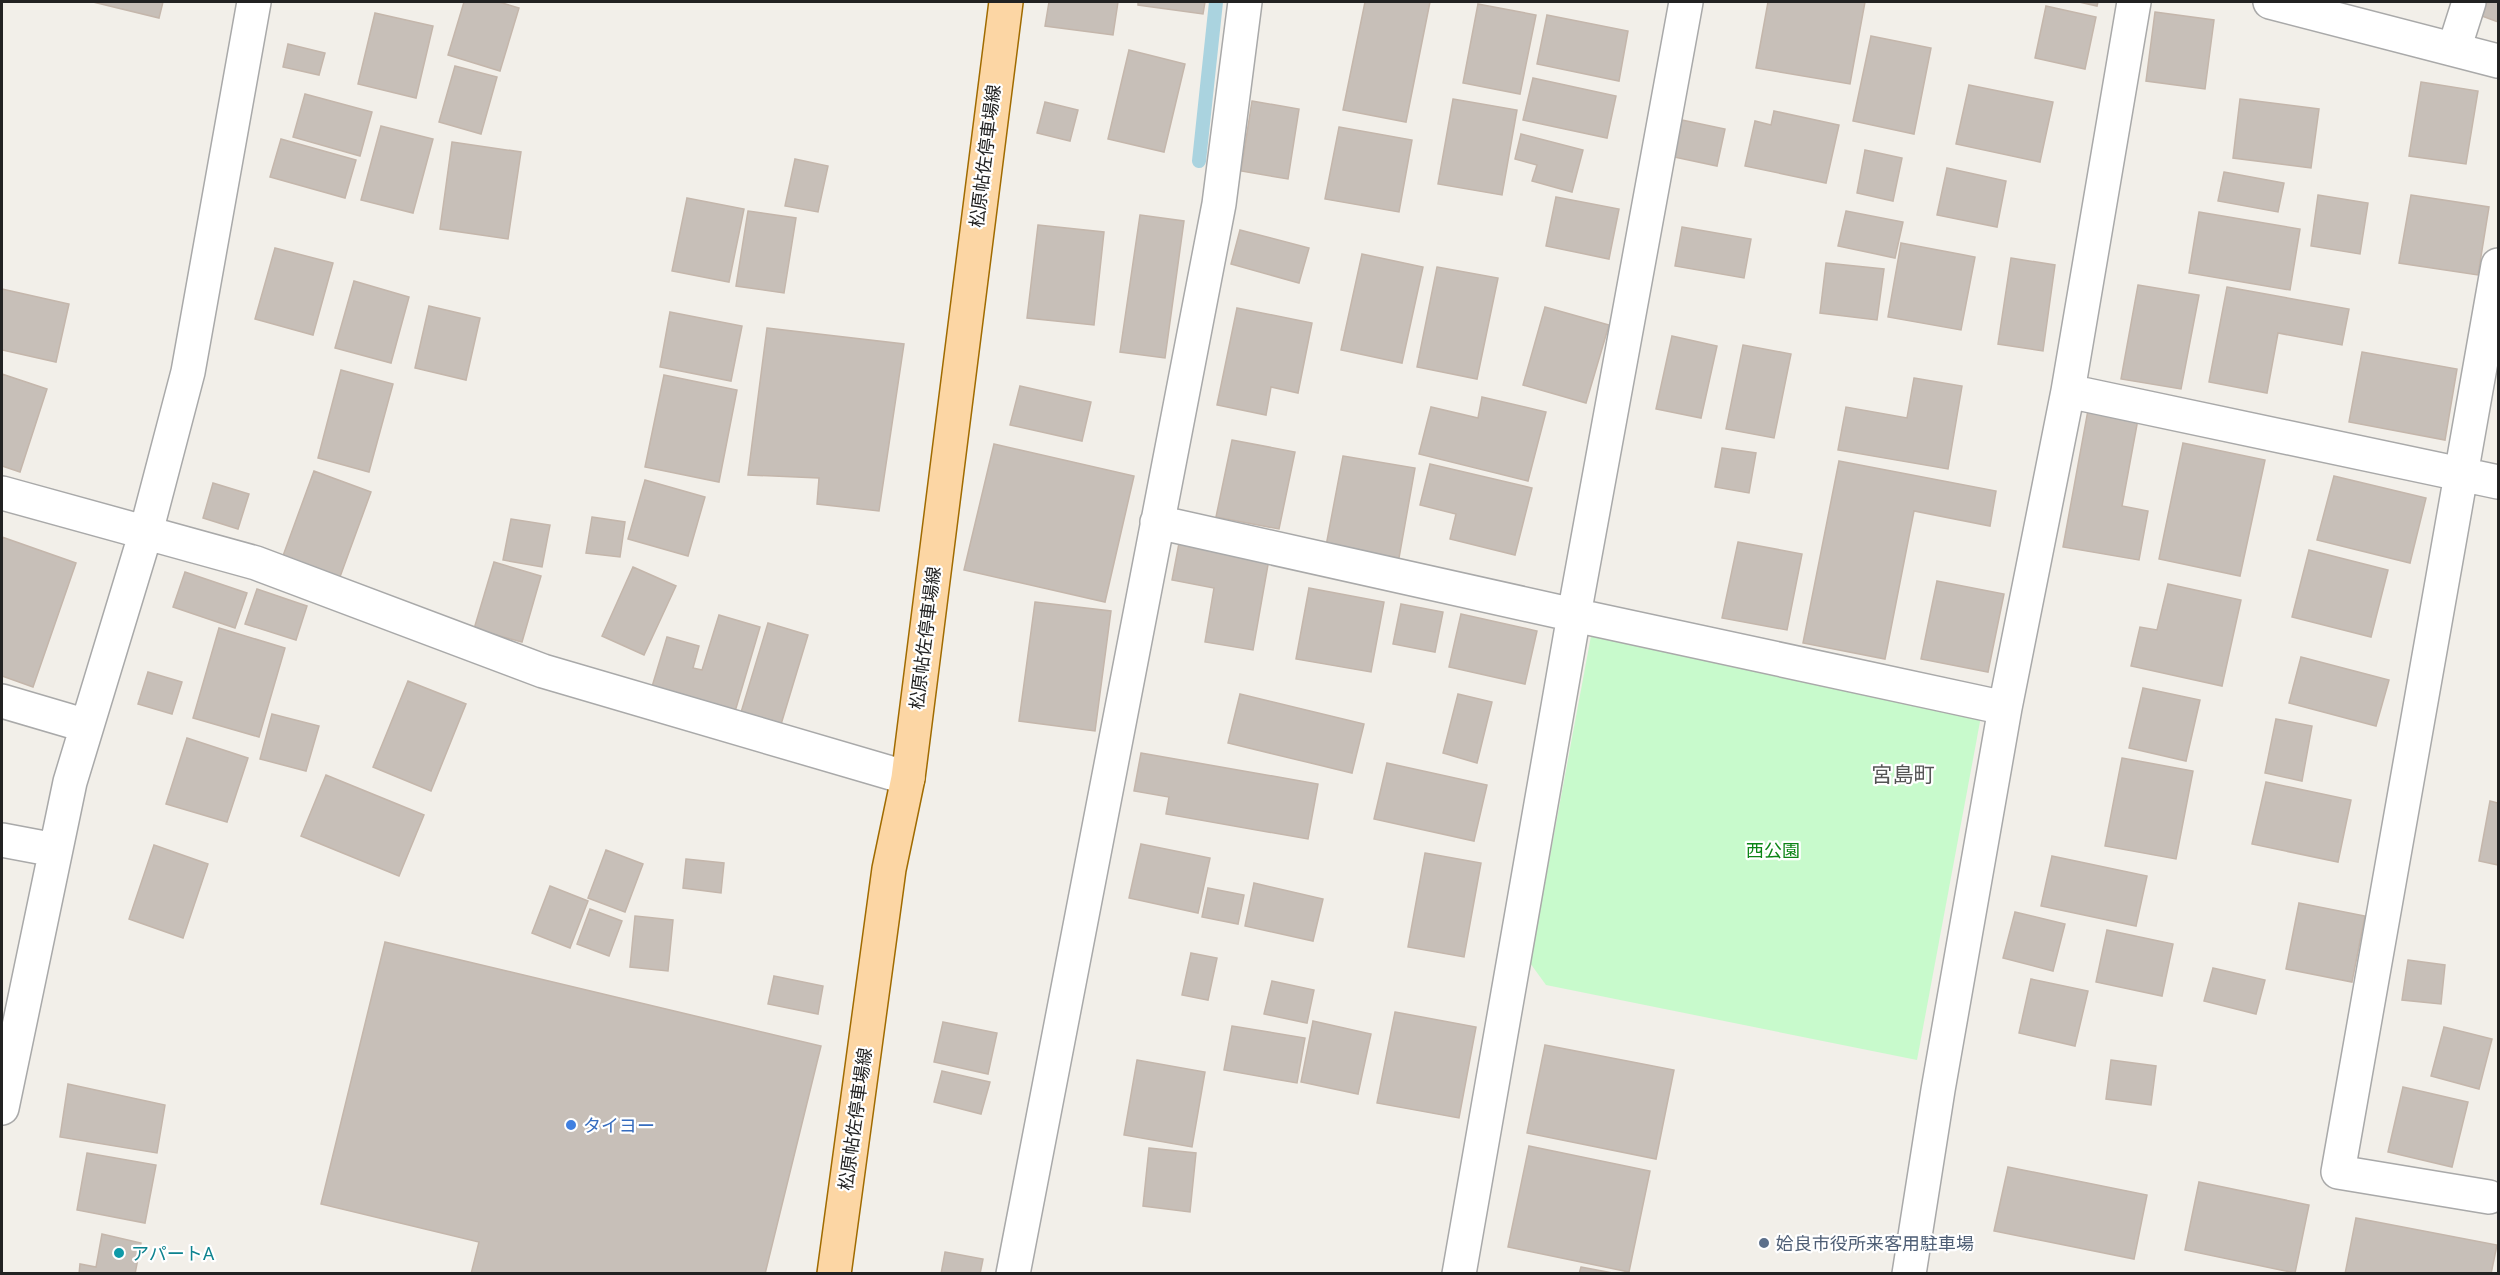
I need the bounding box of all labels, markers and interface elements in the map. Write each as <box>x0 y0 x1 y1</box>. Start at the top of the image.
street label: 松原帖佐停車場線 <box>966 83 1004 229</box>
street label: 松原帖佐停車場線 <box>906 565 944 711</box>
district label: 宮島町 <box>1872 763 1935 787</box>
park label: 西公園 <box>1746 840 1800 861</box>
street label: 松原帖佐停車場線 <box>835 1046 875 1192</box>
place label: タイヨー <box>583 1115 655 1136</box>
marker: タイヨー <box>564 1118 578 1132</box>
place label: 姶良市役所来客用駐車場 <box>1776 1233 1974 1254</box>
marker: 姶良市役所来客用駐車場 <box>1757 1236 1771 1250</box>
place label: アパートA <box>131 1243 215 1264</box>
marker: アパートA <box>112 1246 126 1260</box>

